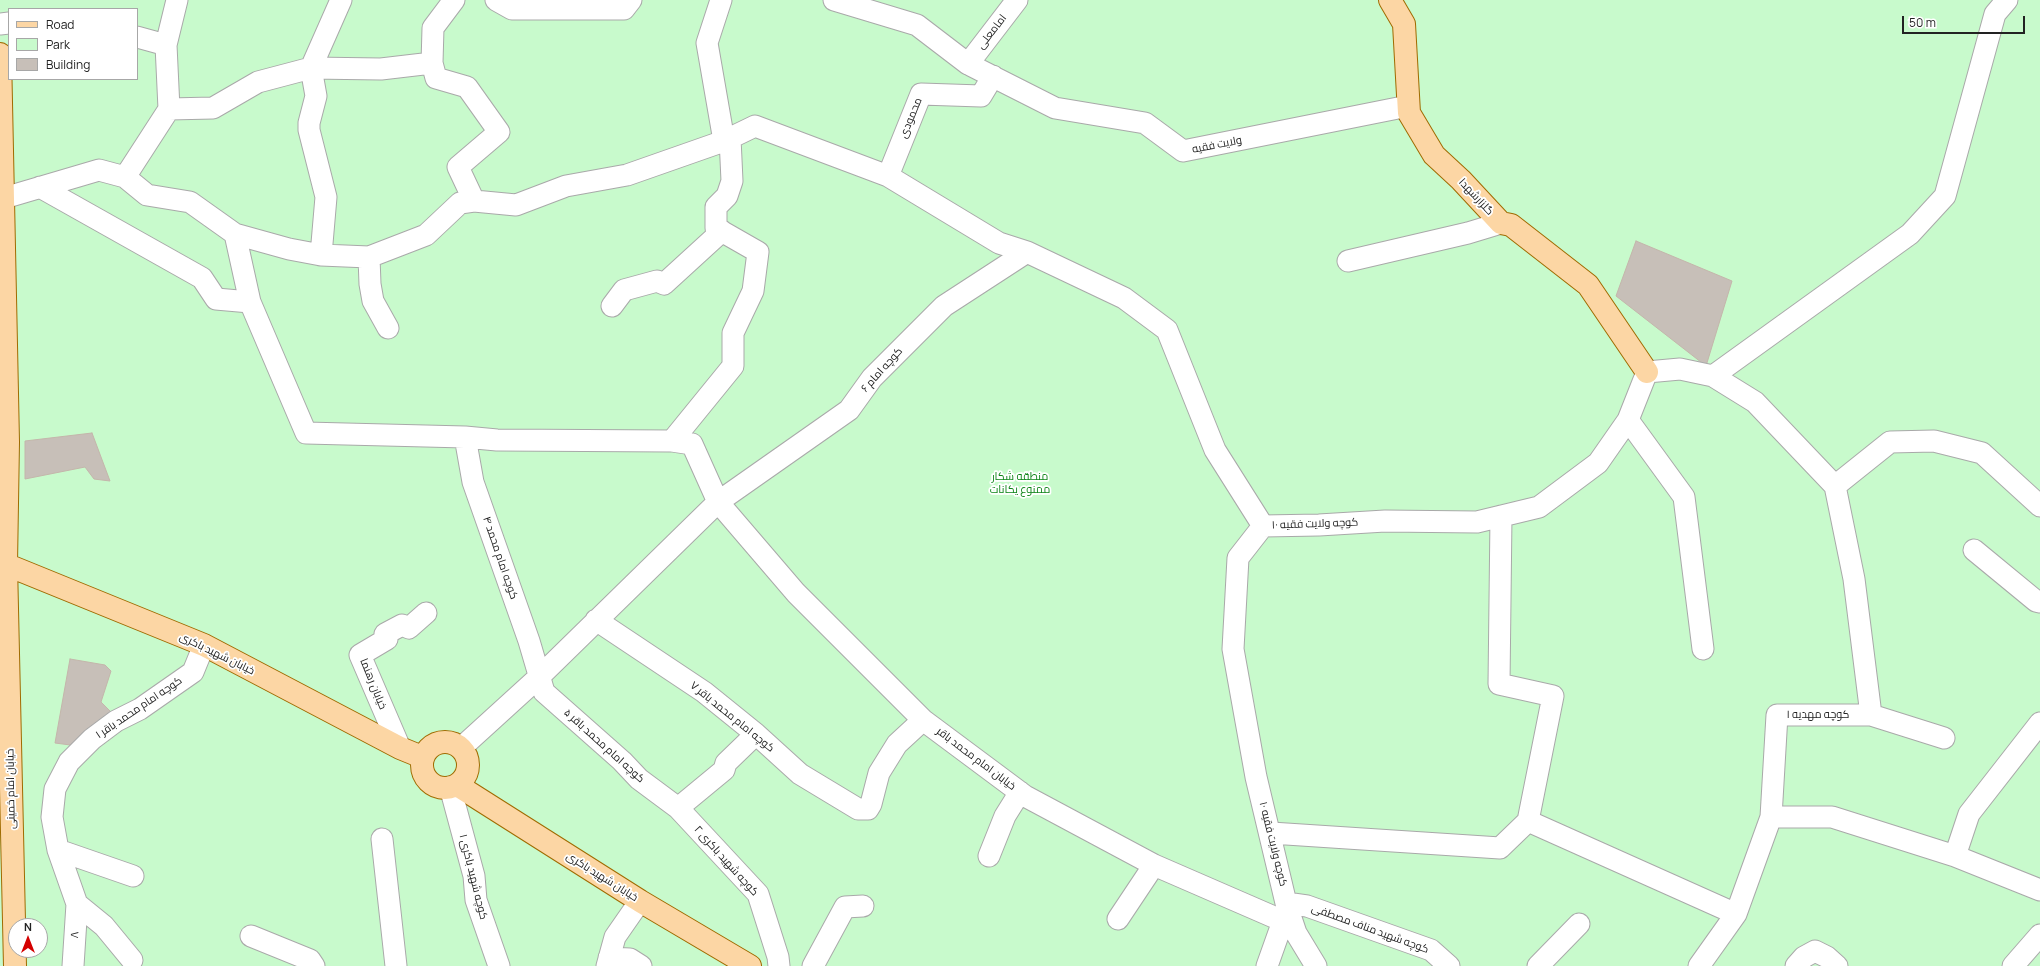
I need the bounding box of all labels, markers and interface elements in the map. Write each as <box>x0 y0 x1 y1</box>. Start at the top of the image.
legend <box>8 8 138 80</box>
scale bar <box>1904 8 2027 34</box>
street label: امامعلی <box>974 12 1010 52</box>
text: 50 m <box>1909 14 1936 31</box>
text: Road <box>46 16 74 33</box>
text: Park <box>46 36 70 53</box>
text: Building <box>46 56 90 73</box>
street label: محمودی <box>897 96 925 140</box>
street label: ولایت فقیه <box>1191 134 1243 156</box>
street label: گلزارشهدا <box>1456 176 1496 218</box>
street label: کوچه امام ۶ <box>859 345 905 395</box>
park label: منطقه شکار ممنوع یکانات <box>990 470 1050 496</box>
street label: کوچه امام محمد ۴ <box>480 515 520 601</box>
street label: کوچه ولایت فقیه ۱۰ <box>1271 516 1359 532</box>
street label: خیابان شهید باکری <box>177 630 257 678</box>
street label: خیابان رهنما <box>357 657 389 711</box>
street label: کوچه امام محمد باقر ۱ <box>93 674 185 742</box>
street label: کوچه امام محمد باقر ۷ <box>687 679 777 755</box>
street label: کوچه امام محمد باقر ۵ <box>561 706 647 786</box>
street label: کوچه مهدیه ۱ <box>1787 708 1849 722</box>
street label: خیابان امام محمد باقر <box>934 725 1018 793</box>
street label: خیابان امام خمینی <box>4 749 18 829</box>
street label: کوچه ولایت فقیه ۱۰ <box>1256 800 1290 888</box>
street label: کوچه شهید باکری ۲ <box>691 823 761 899</box>
street label: کوچه شهید باکری ۱ <box>456 833 490 921</box>
street label: خیابان شهید باکری <box>564 850 640 904</box>
street label: کوچه شهید مناف مصطفی <box>1309 902 1431 956</box>
north arrow <box>8 918 48 958</box>
text: N <box>24 919 32 934</box>
street label: ۸ <box>68 931 82 939</box>

